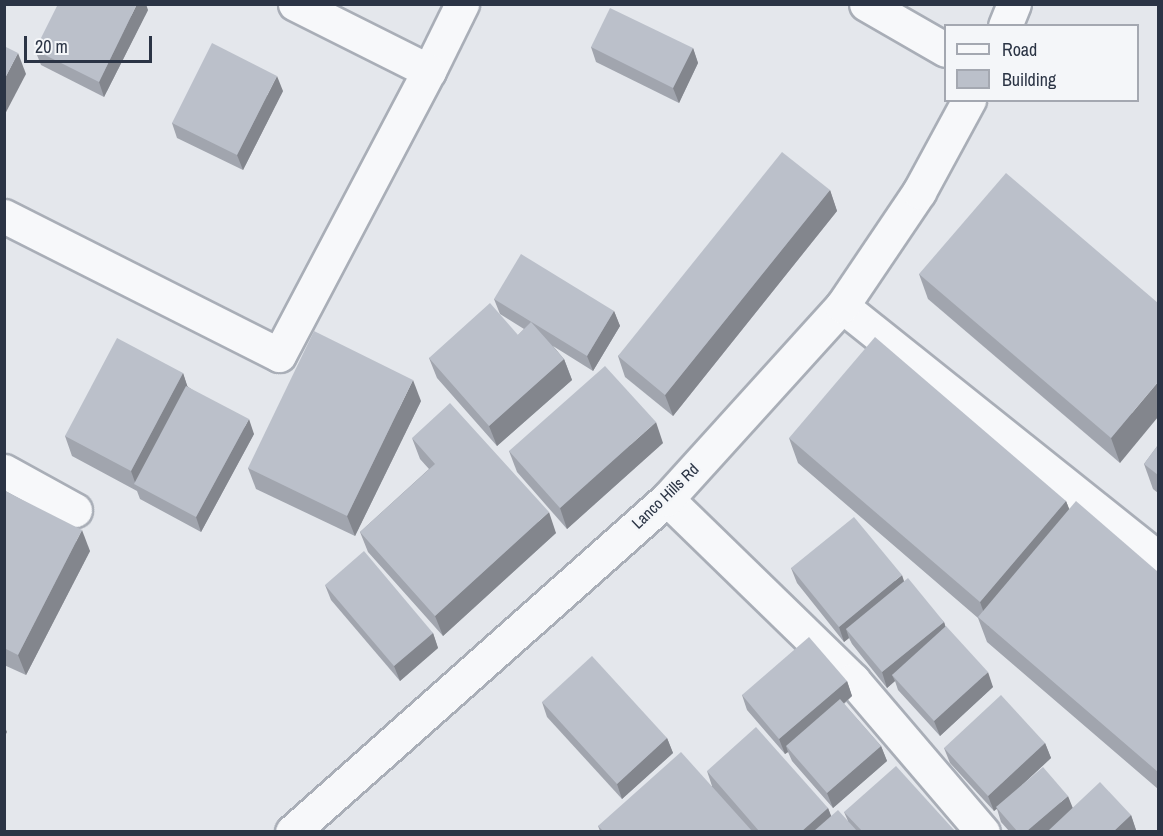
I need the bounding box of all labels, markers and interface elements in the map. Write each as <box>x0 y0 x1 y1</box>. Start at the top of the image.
scale bar <box>27 24 154 62</box>
legend <box>944 24 1139 102</box>
text: 20 m <box>35 34 68 59</box>
text: Road <box>1002 37 1037 62</box>
text: Building <box>1002 67 1056 92</box>
street label: Lanco Hills Rd <box>628 459 702 533</box>

